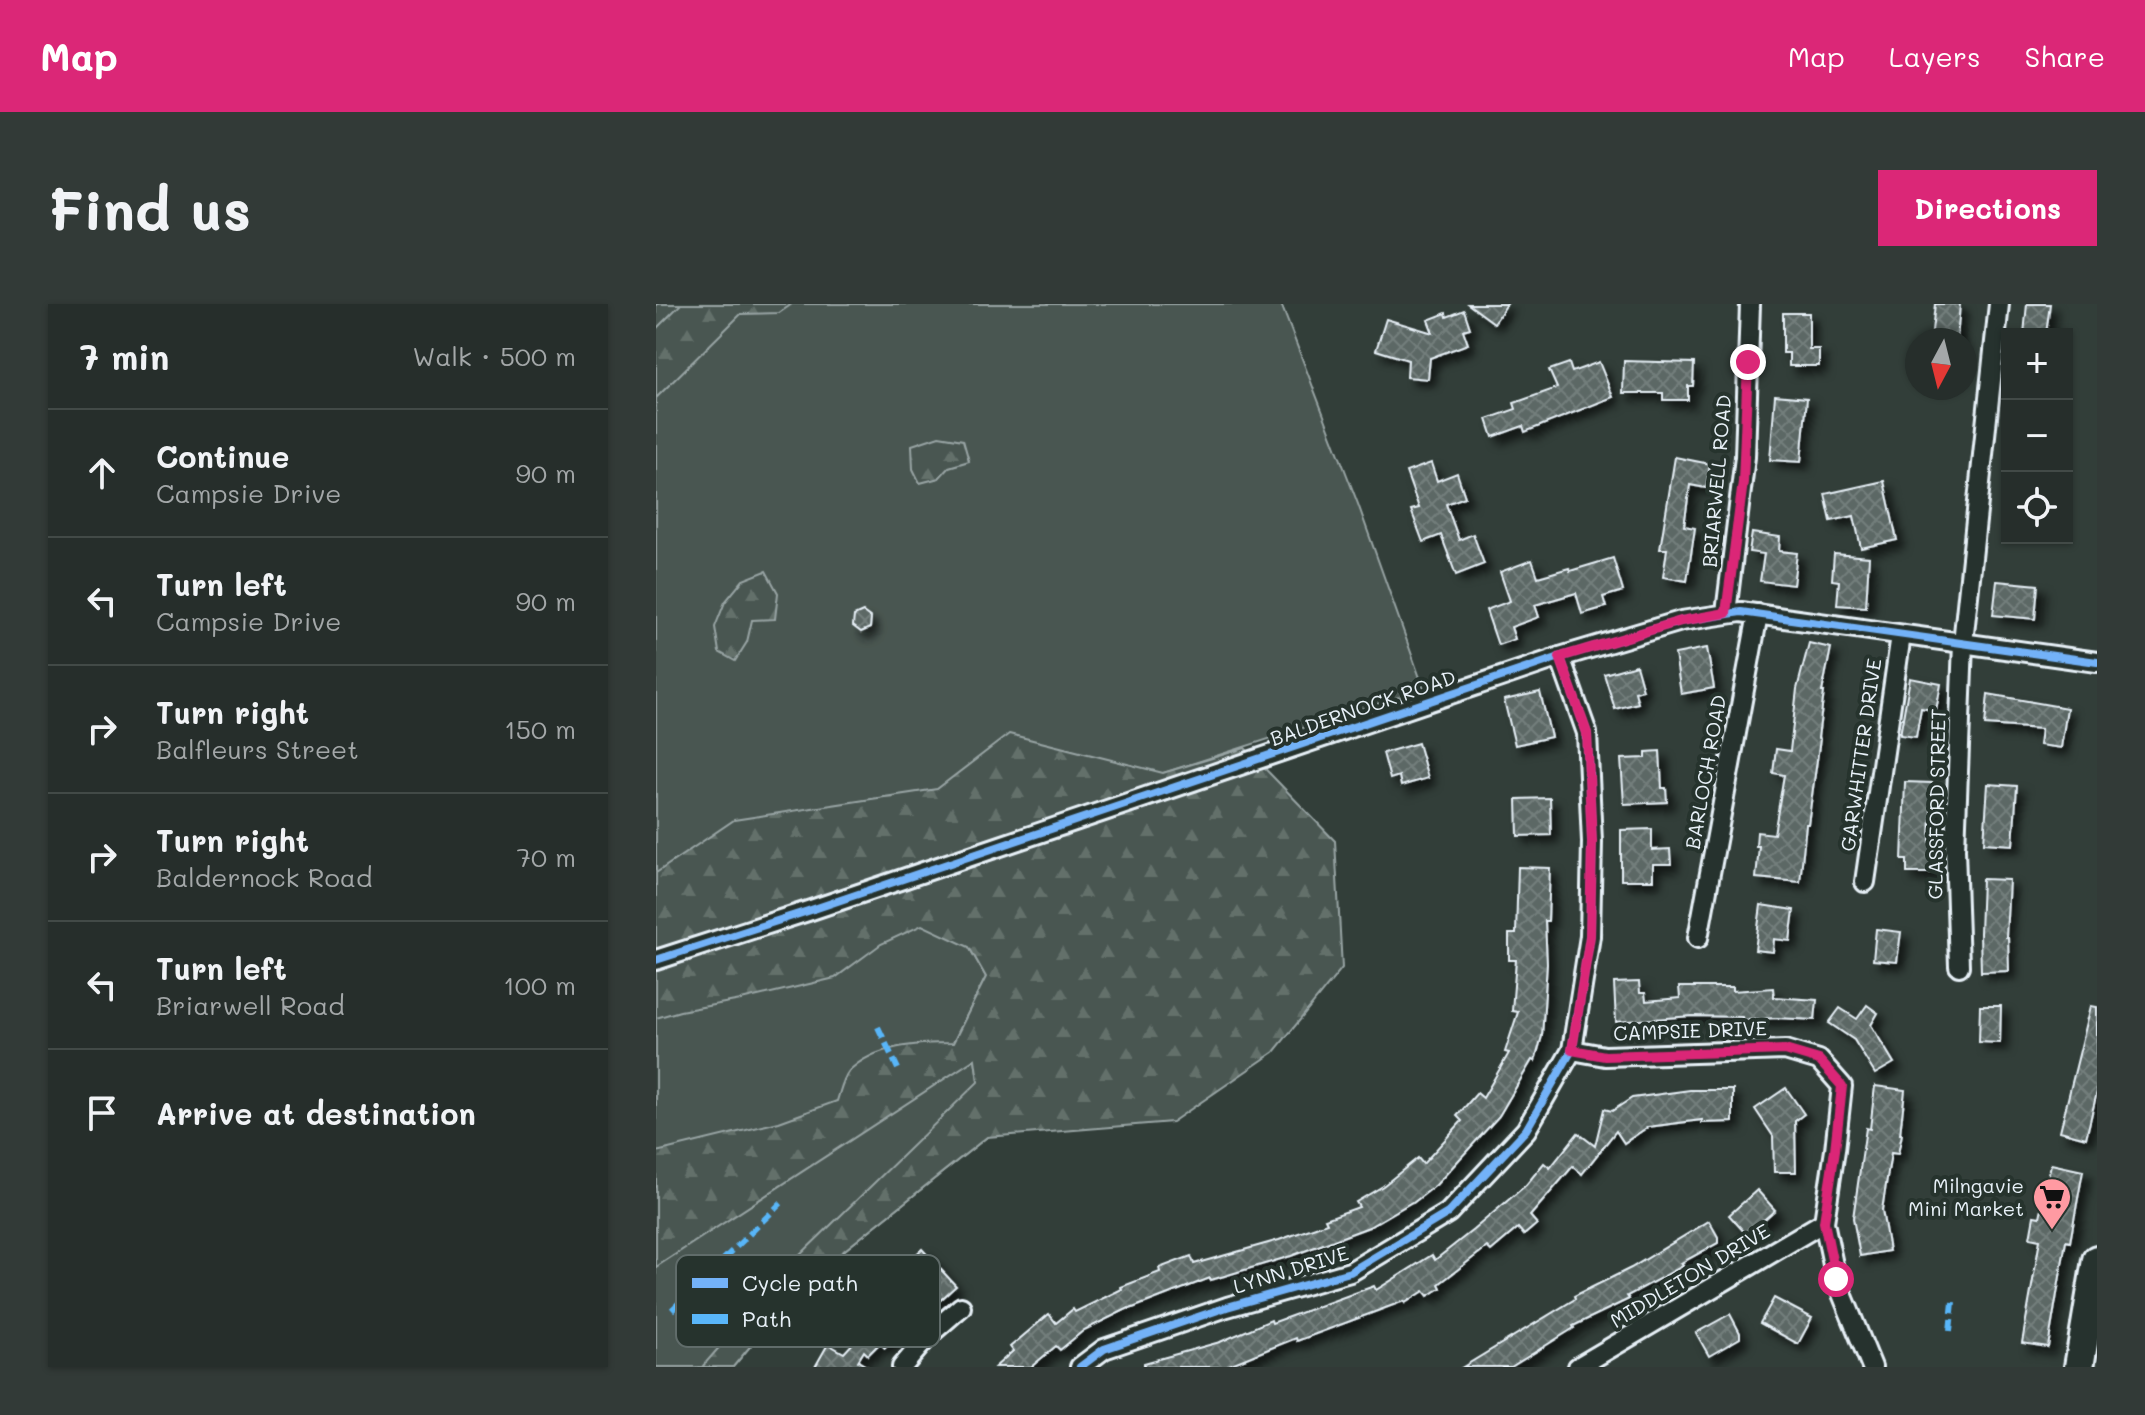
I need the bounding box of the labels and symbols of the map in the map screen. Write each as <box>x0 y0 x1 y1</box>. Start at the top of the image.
north arrow <box>1905 328 1977 400</box>
route end <box>1730 344 1766 380</box>
street label: BRIARWELL ROAD <box>1695 393 1737 568</box>
street label: GARWHITTER DRIVE <box>1834 657 1886 853</box>
street label: BALDERNOCK ROAD <box>1267 663 1459 751</box>
street label: BARLOCH ROAD <box>1679 692 1731 851</box>
street label: GLASSFORD STREET <box>1921 708 1951 900</box>
street label: CAMPSIE DRIVE <box>1613 1014 1767 1046</box>
place label: Milngavie Mini Market <box>1908 1172 2024 1221</box>
supermarket icon: Milngavie Mini Market <box>2031 1176 2073 1231</box>
street label: MIDDLETON DRIVE <box>1605 1217 1774 1333</box>
street label: LYNN DRIVE <box>1230 1239 1351 1299</box>
legend <box>676 1255 940 1347</box>
route start <box>1818 1261 1854 1297</box>
text: Cycle path <box>742 1268 858 1297</box>
text: Path <box>742 1304 791 1333</box>

